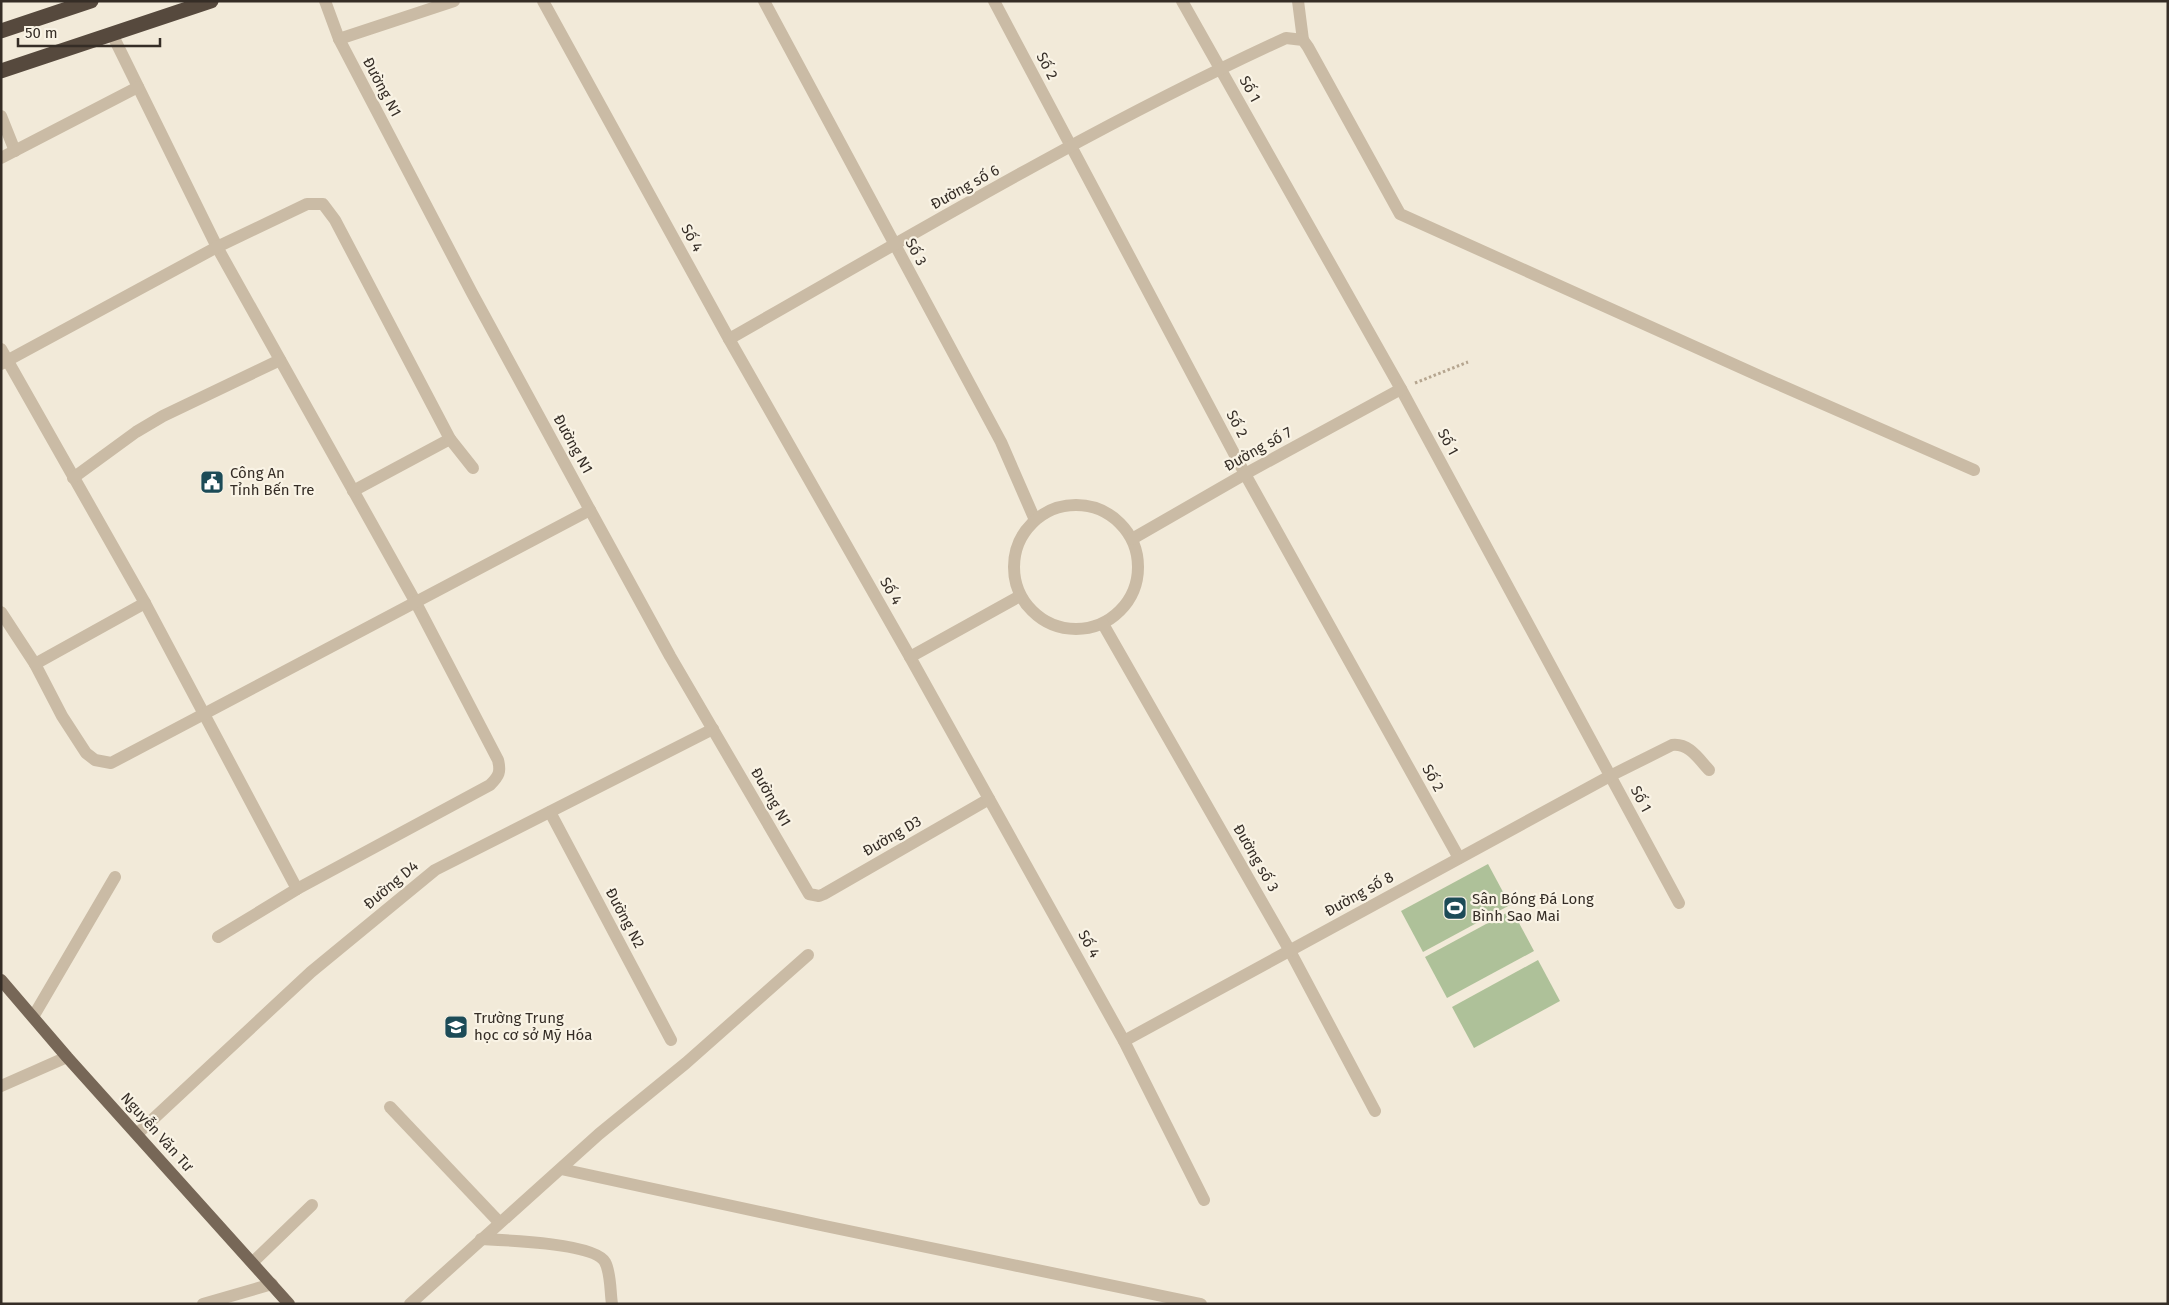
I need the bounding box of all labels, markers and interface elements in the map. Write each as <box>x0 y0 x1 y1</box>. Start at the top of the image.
scale bar <box>18 15 160 47</box>
text: 50 m <box>25 24 58 42</box>
street label: Số 2 <box>1032 49 1062 83</box>
street label: Đường N1 <box>359 54 405 120</box>
street label: Số 1 <box>1235 73 1265 105</box>
street label: Đường số 6 <box>927 161 1003 213</box>
street label: Số 4 <box>677 221 707 255</box>
street label: Số 3 <box>901 235 931 269</box>
street label: Số 2 <box>1222 407 1252 441</box>
street label: Đường N1 <box>549 411 597 477</box>
street label: Đường số 7 <box>1221 423 1295 475</box>
street label: Số 1 <box>1434 426 1462 458</box>
place label: Công An Tỉnh Bến Tre <box>230 464 314 499</box>
public building icon: Công An Tỉnh Bến Tre <box>199 469 225 495</box>
street label: Số 4 <box>876 574 906 608</box>
street label: Số 2 <box>1418 761 1448 795</box>
street label: Đường N1 <box>747 764 795 830</box>
street label: Số 1 <box>1627 783 1655 815</box>
street label: Đường D3 <box>859 812 925 860</box>
street label: Đường số 3 <box>1229 821 1283 895</box>
street label: Đường D4 <box>360 857 422 913</box>
street label: Đường số 8 <box>1321 868 1397 920</box>
street label: Đường N2 <box>602 885 648 951</box>
place label: Sân Bóng Đá Long Bình Sao Mai <box>1472 890 1594 925</box>
sports icon: Sân Bóng Đá Long Bình Sao Mai <box>1442 895 1468 921</box>
street label: Số 4 <box>1074 927 1104 961</box>
place label: Trường Trung học cơ sở Mỹ Hóa <box>474 1009 592 1044</box>
school or university icon: Trường Trung học cơ sở Mỹ Hóa <box>443 1014 469 1040</box>
street label: Nguyễn Văn Tư <box>117 1089 198 1176</box>

